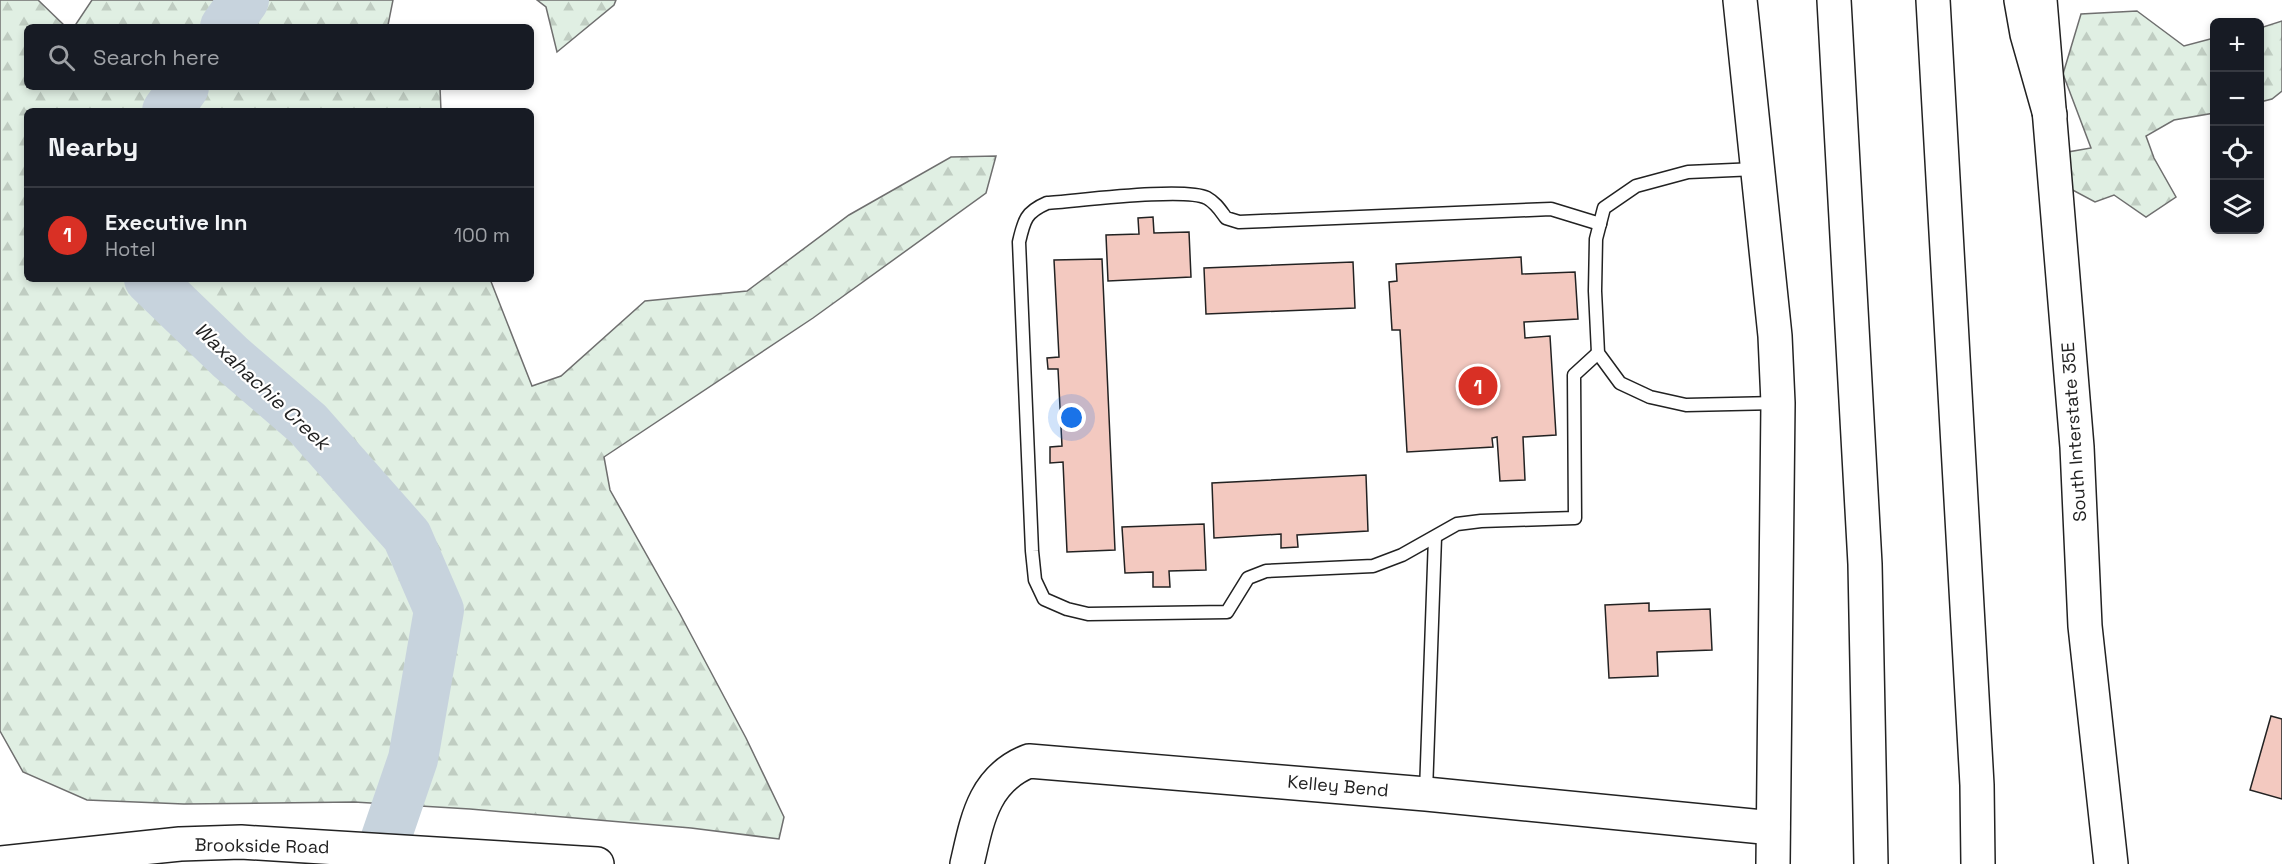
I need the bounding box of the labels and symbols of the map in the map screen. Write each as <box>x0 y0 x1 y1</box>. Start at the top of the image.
water label: Waxahachie Creek <box>189 316 337 457</box>
street label: South Interstate 35E <box>2056 342 2091 523</box>
pin: 1 <box>1458 364 1498 408</box>
your location <box>1057 403 1086 432</box>
street label: Kelley Bend <box>1286 770 1390 801</box>
street label: Brookside Road <box>194 833 330 858</box>

